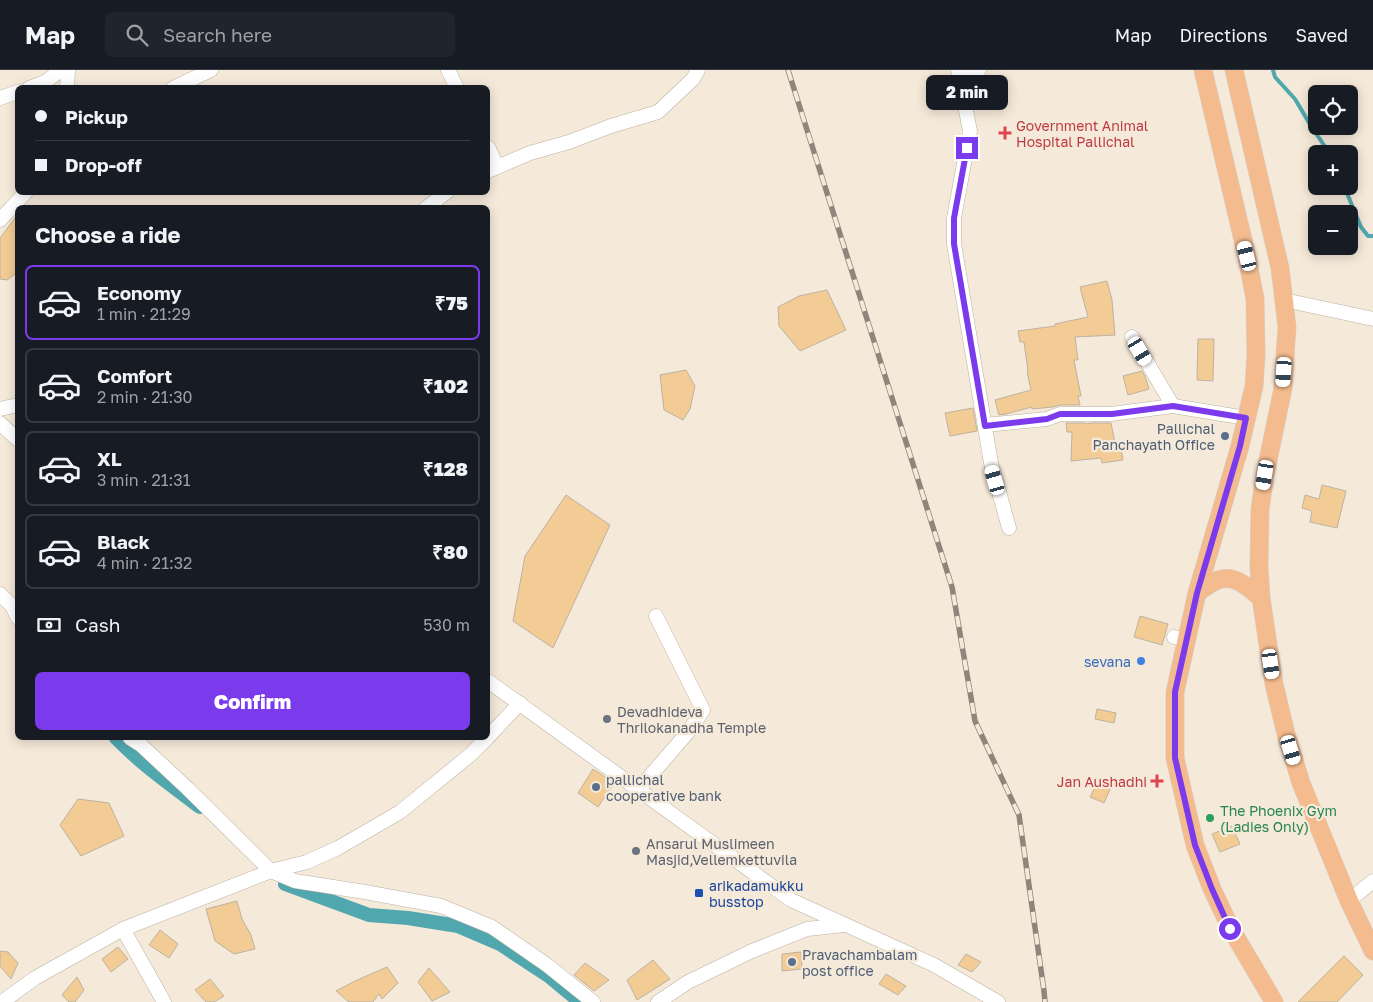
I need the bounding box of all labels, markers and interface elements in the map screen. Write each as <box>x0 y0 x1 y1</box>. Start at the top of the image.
search box <box>105 12 455 57</box>
text: Map <box>25 20 75 49</box>
icon: search <box>123 21 151 49</box>
text: Search here <box>163 23 272 46</box>
text: Map <box>1115 24 1151 46</box>
text: Directions <box>1179 24 1267 46</box>
text: Saved <box>1295 24 1348 46</box>
callout: 2 min <box>926 75 1008 110</box>
text: 2 min <box>946 82 988 102</box>
map controls <box>1308 85 1358 255</box>
button: locate <box>1308 85 1358 135</box>
text: Pickup <box>65 105 128 128</box>
place label: Government Animal Hospital Pallichal <box>1016 117 1148 150</box>
marker: Government Animal Hospital Pallichal <box>998 126 1012 140</box>
route end <box>956 137 978 159</box>
button: + <box>1308 145 1358 195</box>
text: Drop-off <box>65 153 142 176</box>
button: − <box>1308 205 1358 255</box>
text: Choose a ride <box>35 221 181 248</box>
car <box>1236 240 1257 272</box>
icon: car <box>37 280 82 325</box>
text: Economy <box>97 281 182 304</box>
text: ₹75 <box>435 291 468 314</box>
text: 1 min · 21:29 <box>97 304 191 324</box>
car <box>1125 334 1154 368</box>
car <box>1275 357 1292 387</box>
icon: car <box>37 363 82 408</box>
text: Comfort <box>97 364 172 387</box>
text: ₹102 <box>423 374 468 397</box>
text: 2 min · 21:30 <box>97 387 193 407</box>
place label: Pallichal Panchayath Office <box>1092 420 1215 453</box>
marker: Pallichal Panchayath Office <box>1219 430 1231 442</box>
icon: car <box>37 446 82 491</box>
text: XL <box>97 447 122 470</box>
text: ₹128 <box>423 457 468 480</box>
car <box>1255 459 1274 491</box>
car <box>983 464 1006 496</box>
text: 3 min · 21:31 <box>97 470 190 490</box>
icon: car <box>37 529 82 574</box>
text: Black <box>97 530 150 553</box>
text: ₹80 <box>432 540 468 563</box>
text: 4 min · 21:32 <box>97 553 192 573</box>
icon: cash <box>35 611 63 639</box>
text: Cash <box>75 613 120 636</box>
text: 530 m <box>423 615 470 635</box>
car <box>1261 648 1280 680</box>
place label: sevana <box>1084 653 1131 670</box>
marker: sevana <box>1135 655 1147 667</box>
button: Confirm <box>35 672 470 730</box>
place label: Devadhideva Thrilokanadha Temple <box>617 703 766 736</box>
marker: Devadhideva Thrilokanadha Temple <box>601 713 613 725</box>
car <box>1279 733 1302 767</box>
place label: pallichal cooperative bank <box>606 771 722 804</box>
place label: Jan Aushadhi <box>1057 773 1147 790</box>
marker: Jan Aushadhi <box>1151 775 1163 787</box>
marker: pallichal cooperative bank <box>590 781 602 793</box>
place label: The Phoenix Gym (Ladies Only) <box>1220 802 1337 835</box>
marker: The Phoenix Gym (Ladies Only) <box>1204 812 1216 824</box>
place label: Ansarul Muslimeen Masjid,Vellemkettuvila <box>646 835 797 868</box>
marker: Ansarul Muslimeen Masjid,Vellemkettuvila <box>630 845 642 857</box>
place label: arikadamukku busstop <box>709 877 803 910</box>
marker: arikadamukku busstop <box>693 887 705 899</box>
route start <box>1219 918 1241 940</box>
place label: Pravachambalam post office <box>802 946 917 979</box>
marker: Pravachambalam post office <box>786 956 798 968</box>

